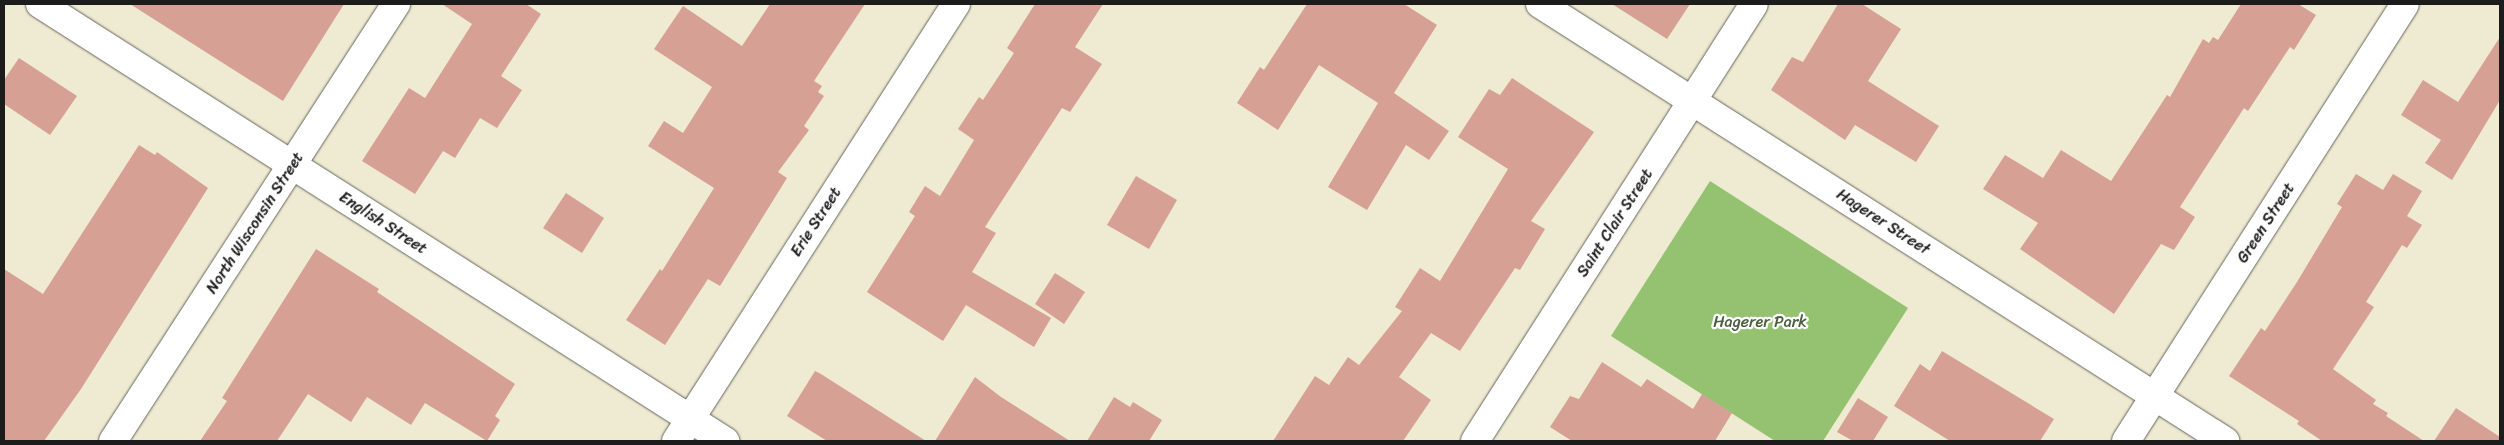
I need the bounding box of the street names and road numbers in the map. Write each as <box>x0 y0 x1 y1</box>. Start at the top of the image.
street label: North Wisconsin Street <box>202 148 308 298</box>
street label: Saint Clair Street <box>1573 165 1657 281</box>
street label: Green Street <box>2233 179 2299 267</box>
street label: Erie Street <box>787 184 845 260</box>
street label: Hagerer Street <box>1833 185 1933 259</box>
street label: English Street <box>335 187 431 259</box>

